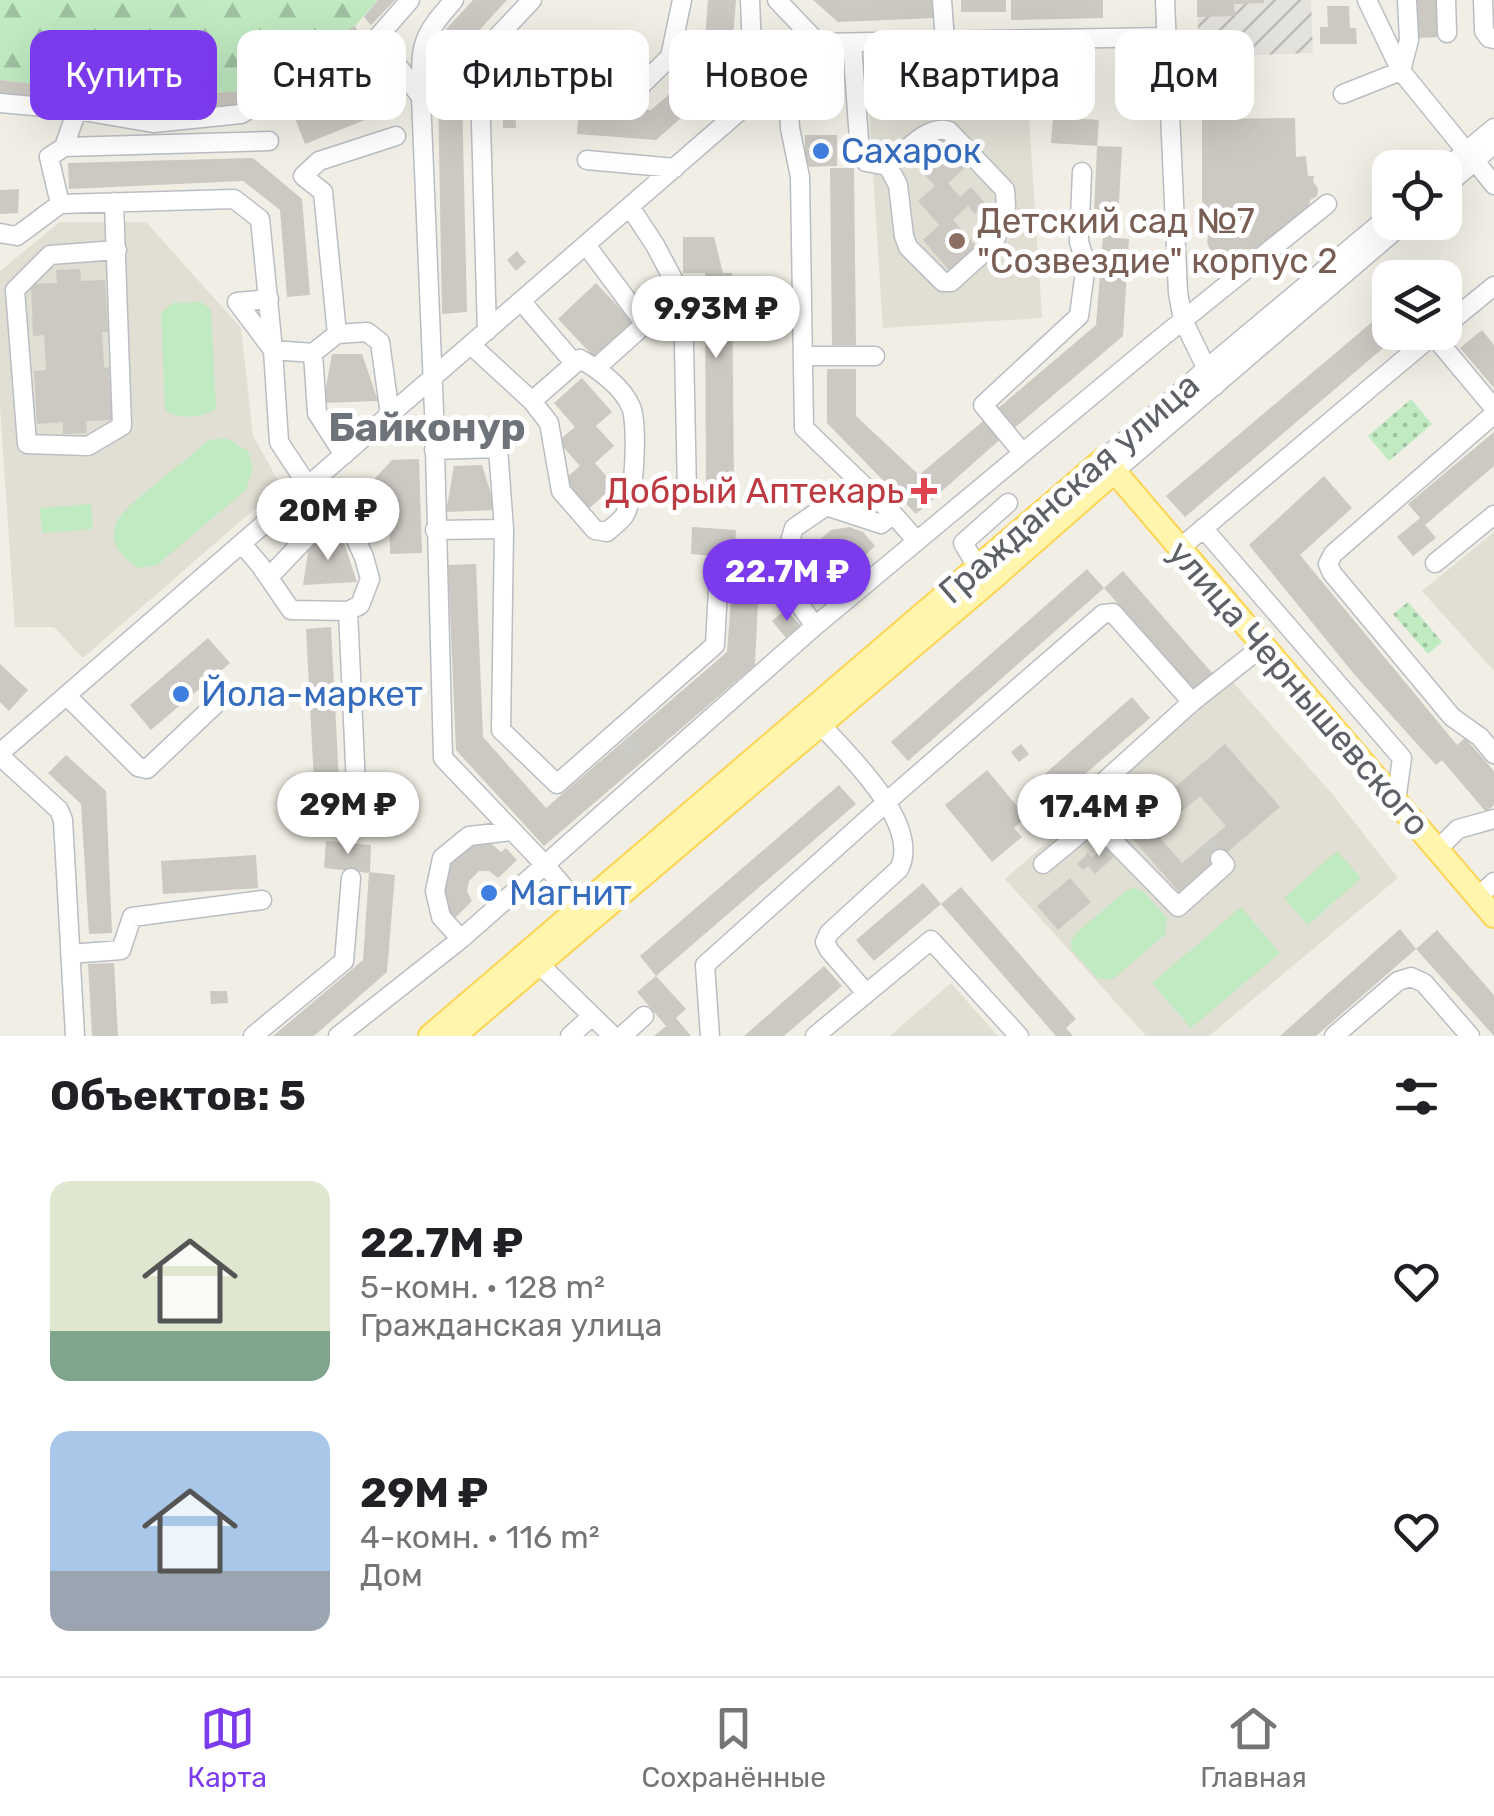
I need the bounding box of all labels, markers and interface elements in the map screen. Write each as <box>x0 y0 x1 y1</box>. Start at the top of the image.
chip: Купить <box>30 30 217 120</box>
chip: Снять <box>237 30 406 120</box>
chip: Фильтры <box>426 30 649 120</box>
chip: Новое <box>669 30 844 120</box>
chip: Квартира <box>864 30 1095 120</box>
chip: Дом <box>1115 30 1254 120</box>
place label: Сахарок <box>841 130 982 172</box>
marker: Сахарок <box>810 140 832 162</box>
map controls <box>1372 150 1462 350</box>
button: locate <box>1372 150 1462 240</box>
place label: Детский сад №7 "Созвездие" корпус 2 <box>977 200 1338 282</box>
marker: Детский сад №7 "Созвездие" корпус 2 <box>946 230 968 252</box>
button: layers <box>1372 260 1462 350</box>
pin: 9.93M ₽ <box>624 276 808 361</box>
text: 9.93M ₽ <box>654 289 778 327</box>
street label: Гражданская улица <box>930 364 1208 612</box>
district label: Байконур <box>328 404 526 451</box>
place label: Добрый Аптекарь <box>605 470 904 512</box>
pin: 20M ₽ <box>258 478 398 563</box>
marker: Добрый Аптекарь <box>913 480 935 502</box>
text: 20M ₽ <box>279 491 377 529</box>
street label: улица Чернышевского <box>1159 532 1439 844</box>
pin: 22.7M ₽ <box>695 539 879 624</box>
text: 22.7M ₽ <box>725 552 849 590</box>
place label: Йола-маркет <box>201 673 423 715</box>
marker: Йола-маркет <box>170 683 192 705</box>
pin: 29M ₽ <box>278 772 418 857</box>
pin: 17.4M ₽ <box>1007 774 1191 859</box>
text: 29M ₽ <box>299 785 397 823</box>
text: 17.4M ₽ <box>1039 787 1159 825</box>
place label: Магнит <box>509 872 632 914</box>
marker: Магнит <box>478 882 500 904</box>
icon: filters <box>1389 1069 1444 1124</box>
text: Объектов: 5 <box>50 1071 306 1121</box>
text: 22.7M ₽ <box>360 1218 523 1268</box>
icon: home <box>130 1221 250 1341</box>
icon: heart <box>1389 1254 1444 1309</box>
text: 5-комн. · 128 m² <box>360 1268 605 1306</box>
text: Гражданская улица <box>360 1306 662 1344</box>
text: 29M ₽ <box>360 1468 488 1518</box>
icon: home <box>130 1471 250 1591</box>
icon: heart <box>1389 1504 1444 1559</box>
text: 4-комн. · 116 m² <box>360 1518 600 1556</box>
text: Дом <box>360 1556 423 1594</box>
tab: Карта <box>187 1701 267 1794</box>
tab: Сохранённые <box>642 1701 826 1794</box>
tab: Главная <box>1200 1701 1307 1794</box>

